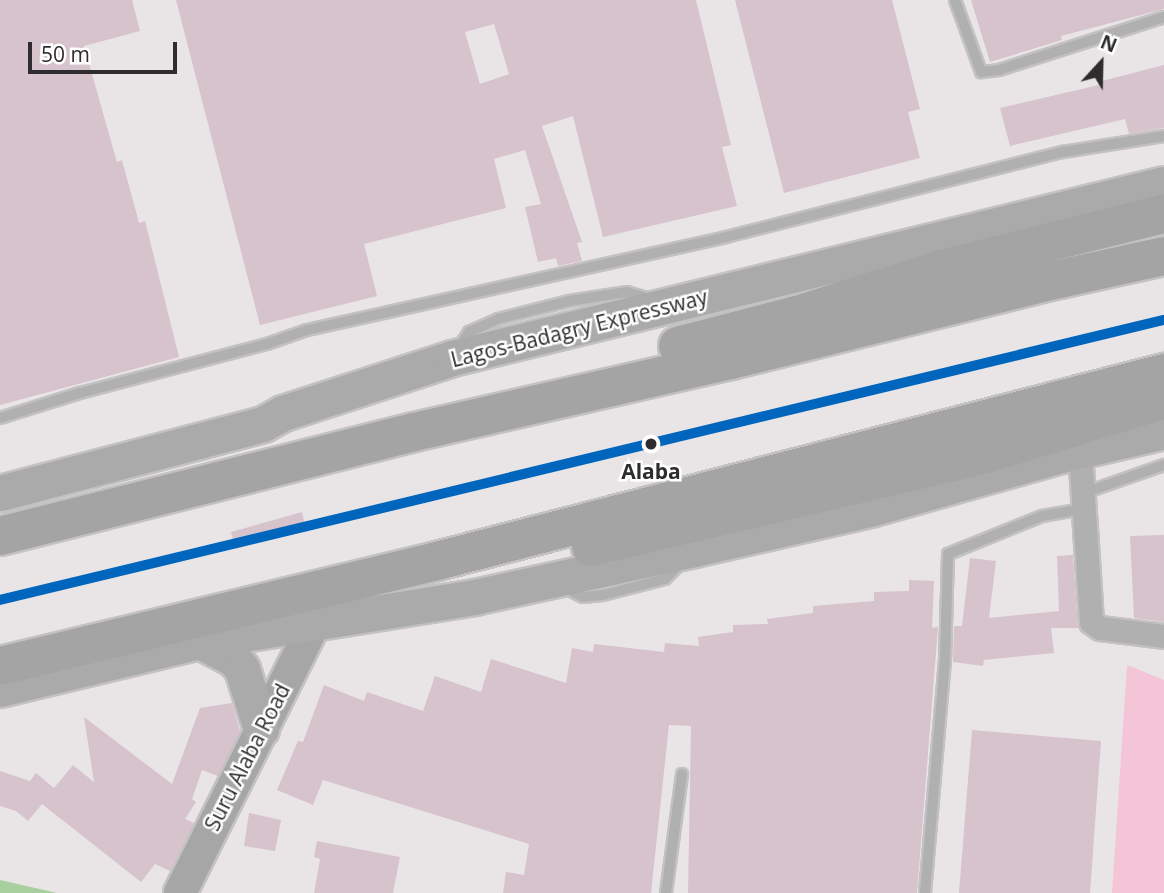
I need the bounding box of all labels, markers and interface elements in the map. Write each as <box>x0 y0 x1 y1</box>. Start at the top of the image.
scale bar <box>32 28 180 72</box>
north arrow <box>1066 28 1136 98</box>
text: N <box>1097 29 1121 58</box>
text: 50 m <box>41 40 90 68</box>
street label: Lagos-Badagry Expressway <box>448 284 710 372</box>
marker: Alaba <box>640 433 662 455</box>
place label: Alaba <box>621 458 681 484</box>
street label: Suru Alaba Road <box>199 679 295 835</box>

